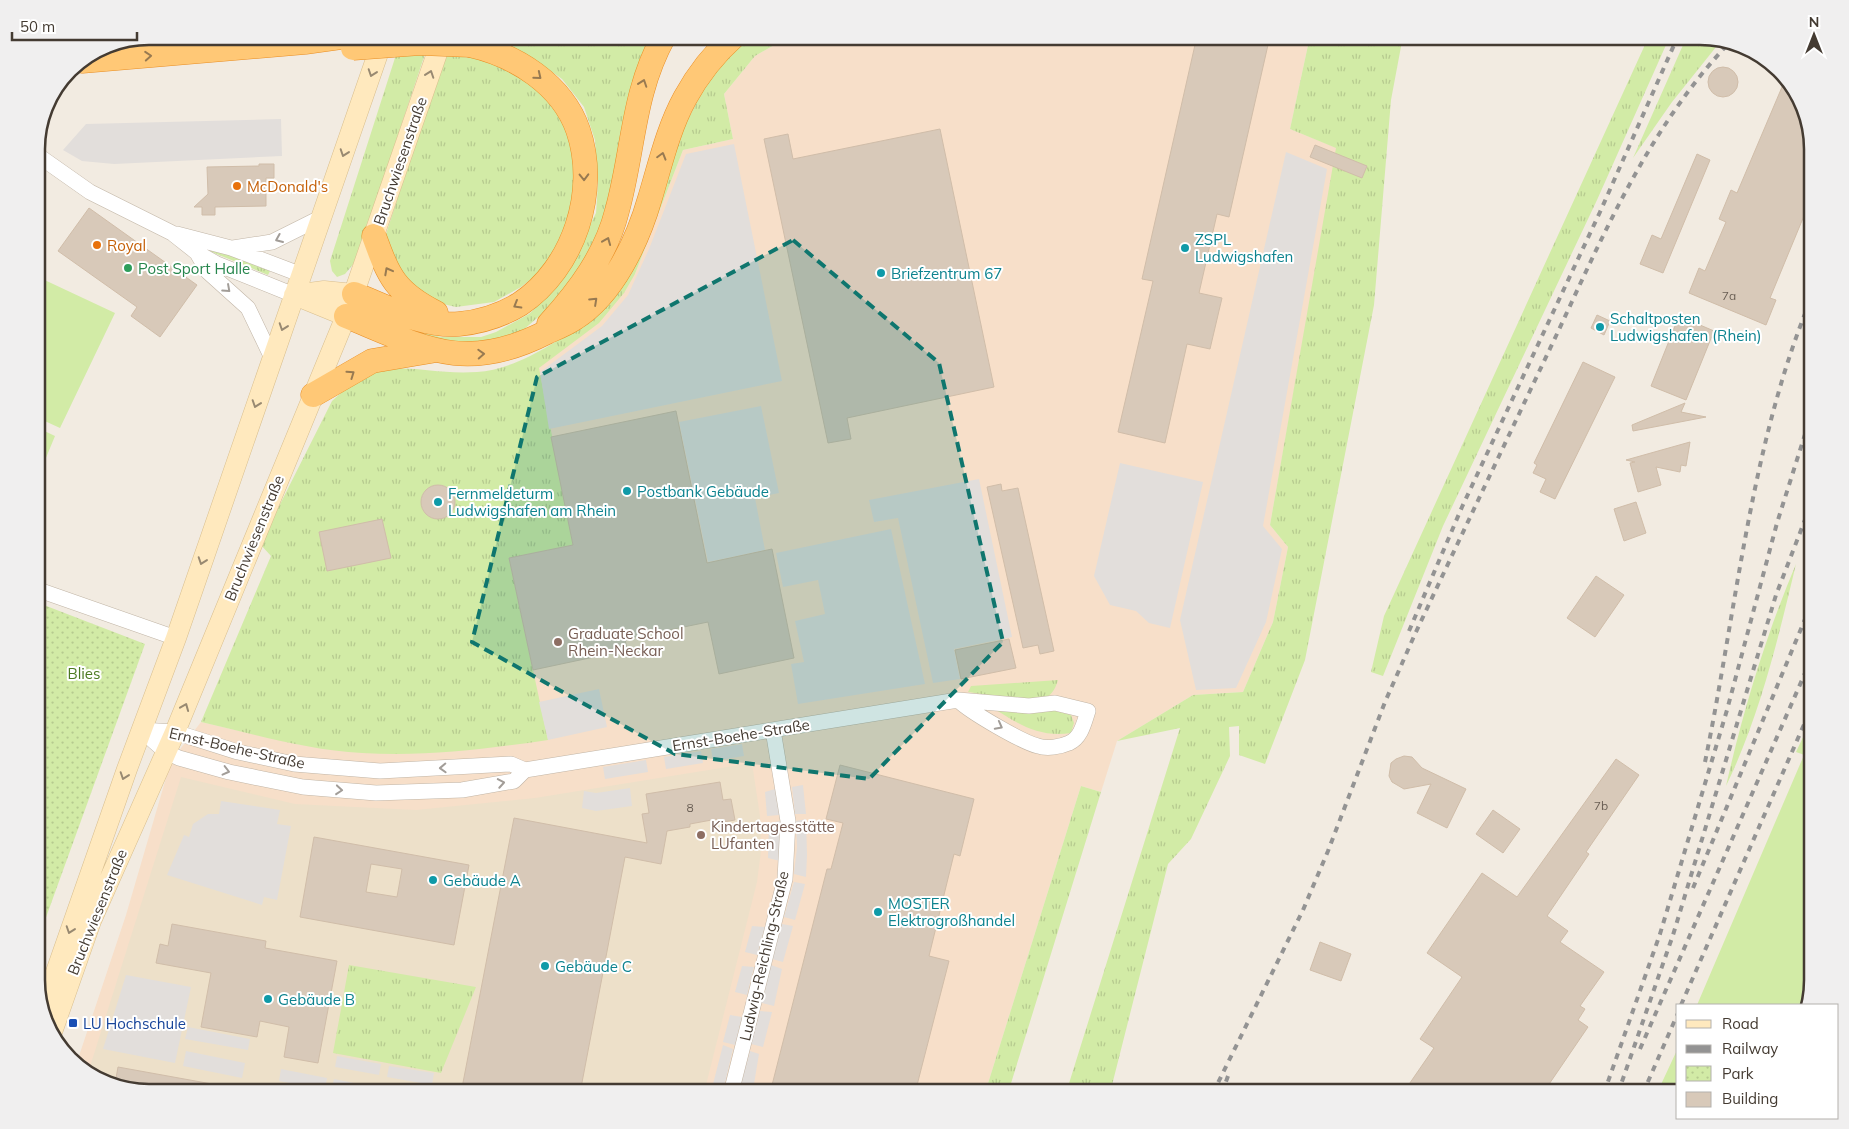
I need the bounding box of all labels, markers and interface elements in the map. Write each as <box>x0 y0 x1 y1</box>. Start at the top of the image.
scale bar <box>12 10 138 42</box>
north arrow <box>1789 10 1839 60</box>
text: N <box>1809 13 1819 31</box>
text: 50 m <box>20 17 55 36</box>
one-way arrow <box>144 50 152 61</box>
one-way arrow <box>367 68 377 77</box>
one-way arrow <box>424 71 434 79</box>
one-way arrow <box>532 71 541 79</box>
one-way arrow <box>638 79 648 87</box>
street label: Bruchwiesenstraße <box>369 94 431 228</box>
one-way arrow <box>340 148 350 157</box>
one-way arrow <box>657 153 667 161</box>
one-way arrow <box>579 174 589 181</box>
place label: McDonald's <box>247 177 328 196</box>
marker: McDonald's <box>231 180 243 192</box>
place label: ZSPL Ludwigshafen <box>1195 230 1293 266</box>
one-way arrow <box>275 233 283 243</box>
place label: Royal <box>107 236 146 255</box>
one-way arrow <box>601 237 611 245</box>
marker: Royal <box>91 239 103 251</box>
marker: ZSPL Ludwigshafen <box>1179 242 1191 254</box>
place label: Post Sport Halle <box>138 259 250 278</box>
marker: Post Sport Halle <box>122 262 134 274</box>
place label: Briefzentrum 67 <box>891 264 1002 283</box>
one-way arrow <box>384 267 394 276</box>
marker: Briefzentrum 67 <box>875 267 887 279</box>
one-way arrow <box>221 283 230 292</box>
house number: 7a <box>1722 288 1736 303</box>
one-way arrow <box>513 298 522 308</box>
one-way arrow <box>588 298 597 307</box>
place label: Schaltposten Ludwigshafen (Rhein) <box>1610 309 1762 345</box>
marker: Schaltposten Ludwigshafen (Rhein) <box>1594 321 1606 333</box>
one-way arrow <box>279 322 289 330</box>
one-way arrow <box>477 348 485 359</box>
one-way arrow <box>345 371 355 380</box>
one-way arrow <box>252 399 262 408</box>
street label: Bruchwiesenstraße <box>220 472 288 604</box>
place label: Postbank Gebäude <box>637 482 769 501</box>
place label: Fernmeldeturm Ludwigshafen am Rhein <box>448 484 616 520</box>
marker: Postbank Gebäude <box>621 485 633 497</box>
marker: Fernmeldeturm Ludwigshafen am Rhein <box>432 496 444 508</box>
one-way arrow <box>198 556 208 565</box>
place label: Graduate School Rhein-Neckar <box>568 624 684 660</box>
marker: Graduate School Rhein-Neckar <box>552 636 564 648</box>
park label: Blies <box>68 664 100 683</box>
one-way arrow <box>179 703 189 712</box>
street label: Ernst-Boehe-Straße <box>671 715 811 755</box>
one-way arrow <box>993 720 1002 730</box>
street label: Ernst-Boehe-Straße <box>167 723 307 773</box>
one-way arrow <box>439 763 447 774</box>
one-way arrow <box>221 765 230 776</box>
one-way arrow <box>120 772 130 780</box>
one-way arrow <box>497 778 505 789</box>
one-way arrow <box>336 785 344 796</box>
house number: 7b <box>1594 798 1608 813</box>
house number: 8 <box>686 800 694 815</box>
place label: Kindertagesstätte LUfanten <box>711 817 835 853</box>
marker: Kindertagesstätte LUfanten <box>695 829 707 841</box>
street label: Bruchwiesenstraße <box>63 846 131 978</box>
street label: Ludwig-Reichling-Straße <box>735 869 793 1043</box>
place label: Gebäude A <box>443 871 521 890</box>
marker: Gebäude A <box>427 874 439 886</box>
place label: MOSTER Elektrogroßhandel <box>888 894 1015 930</box>
marker: MOSTER Elektrogroßhandel <box>872 906 884 918</box>
one-way arrow <box>66 925 76 933</box>
place label: Gebäude C <box>555 957 632 976</box>
marker: Gebäude C <box>539 960 551 972</box>
place label: Gebäude B <box>278 990 355 1009</box>
marker: Gebäude B <box>262 993 274 1005</box>
legend <box>1676 1004 1839 1119</box>
place label: LU Hochschule <box>83 1014 186 1033</box>
text: Road <box>1722 1014 1759 1033</box>
marker: LU Hochschule <box>67 1017 79 1029</box>
text: Railway <box>1722 1039 1778 1058</box>
text: Park <box>1722 1064 1754 1083</box>
text: Building <box>1722 1089 1778 1108</box>

